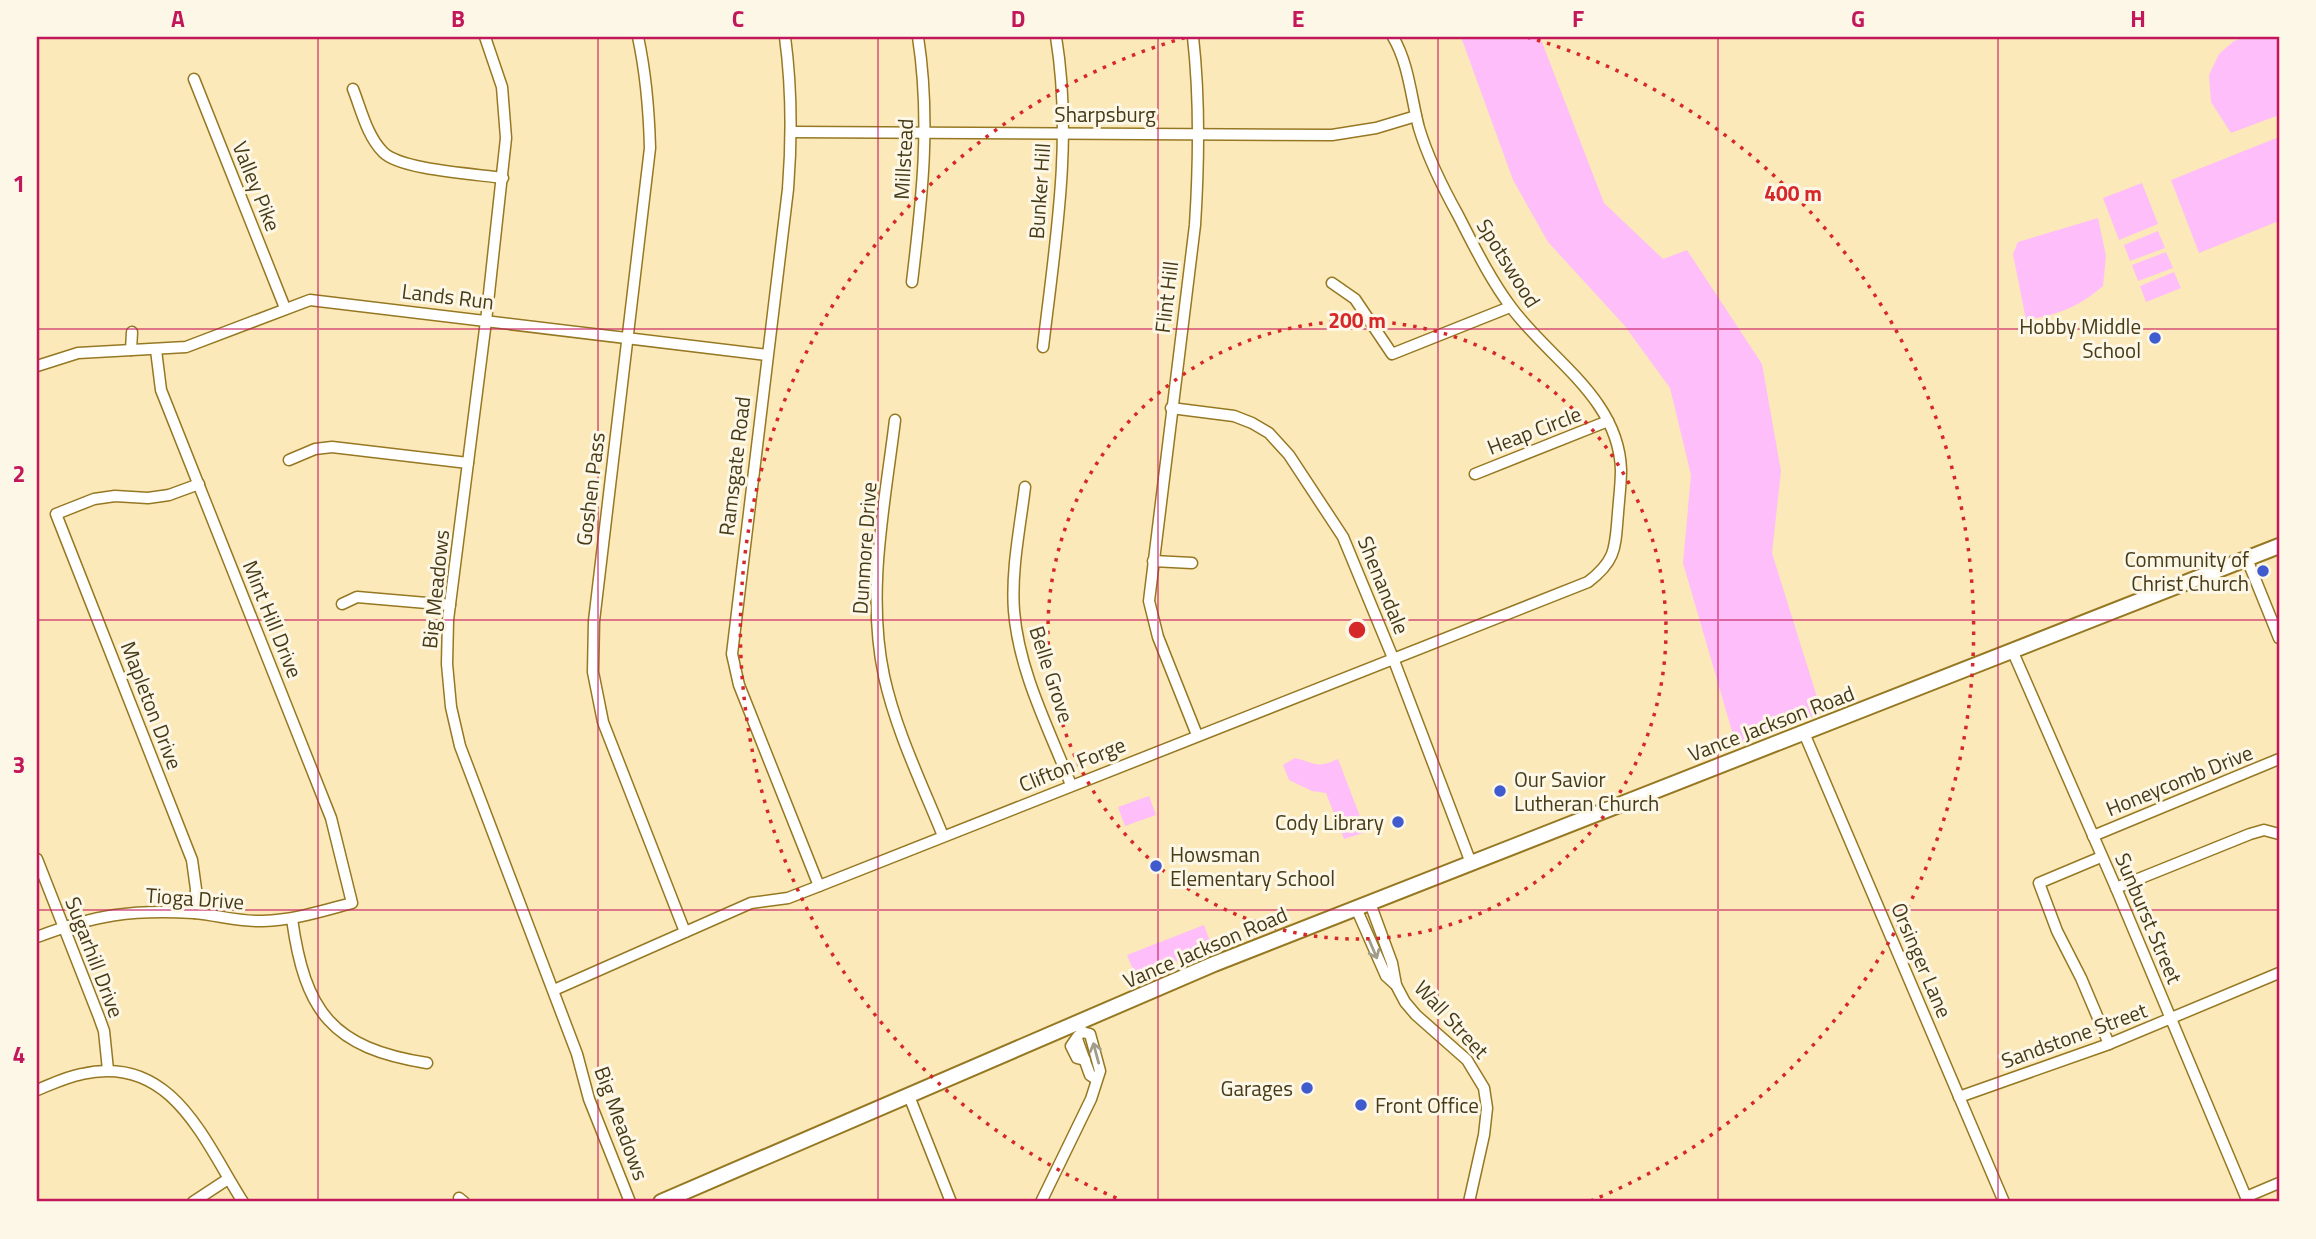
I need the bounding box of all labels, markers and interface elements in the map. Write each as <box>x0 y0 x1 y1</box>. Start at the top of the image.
text: A <box>171 1 185 36</box>
text: B <box>451 1 465 36</box>
text: C <box>732 1 744 36</box>
text: D <box>1011 1 1025 36</box>
text: E <box>1292 1 1304 36</box>
text: F <box>1572 1 1584 36</box>
text: G <box>1851 1 1865 36</box>
text: H <box>2130 1 2146 36</box>
street label: Sharpsburg <box>1054 98 1156 130</box>
street label: Millstead <box>885 118 921 200</box>
street label: Valley Pike <box>224 136 290 236</box>
street label: Bunker Hill <box>1020 142 1058 240</box>
text: 1 <box>13 166 25 201</box>
text: 400 m <box>1764 177 1822 209</box>
street label: Spotswood <box>1469 212 1549 314</box>
street label: Flint Hill <box>1146 259 1186 335</box>
street label: Lands Run <box>400 274 496 318</box>
text: 200 m <box>1328 304 1386 336</box>
place label: Hobby Middle School <box>2019 310 2141 366</box>
marker: Hobby Middle School <box>2147 330 2163 346</box>
street label: Ramsgate Road <box>710 395 758 537</box>
street label: Heap Circle <box>1482 397 1586 463</box>
street label: Goshen Pass <box>567 430 613 548</box>
text: 2 <box>13 456 25 491</box>
street label: Dunmore Drive <box>843 481 885 615</box>
street label: Big Meadows <box>413 528 457 650</box>
street label: Shenandale <box>1350 531 1418 639</box>
place label: Community of Christ Church <box>2124 543 2249 599</box>
street label: Mint Hill Drive <box>235 555 311 683</box>
marker: Community of Christ Church <box>2255 563 2271 579</box>
centre of rings <box>1345 618 1369 642</box>
street label: Belle Grove <box>1021 622 1083 726</box>
street label: Mapleton Drive <box>113 636 191 774</box>
street label: Vance Jackson Road <box>1683 677 1859 769</box>
street label: Clifton Forge <box>1014 728 1130 800</box>
street label: Honeycomb Drive <box>2101 736 2257 824</box>
text: 3 <box>13 747 25 782</box>
place label: Our Savior Lutheran Church <box>1514 763 1659 819</box>
marker: Our Savior Lutheran Church <box>1492 783 1508 799</box>
place label: Cody Library <box>1275 806 1384 838</box>
marker: Cody Library <box>1390 814 1406 830</box>
place label: Howsman Elementary School <box>1170 838 1335 894</box>
street label: Sunburst Street <box>2107 848 2191 989</box>
marker: Howsman Elementary School <box>1148 858 1164 874</box>
street label: Tioga Drive <box>145 879 245 917</box>
street label: Sugarhill Drive <box>57 892 133 1022</box>
street label: Orsinger Lane <box>1883 897 1961 1023</box>
street label: Vance Jackson Road <box>1118 898 1292 996</box>
one-way arrow <box>1368 937 1381 959</box>
street label: Wall Street <box>1407 973 1497 1066</box>
street label: Sandstone Street <box>1997 994 2152 1076</box>
text: 4 <box>13 1037 25 1072</box>
one-way arrow <box>1089 1042 1102 1064</box>
street label: Big Meadows <box>587 1061 657 1185</box>
place label: Garages <box>1221 1072 1293 1104</box>
marker: Garages <box>1299 1080 1315 1096</box>
place label: Front Office <box>1375 1089 1479 1121</box>
marker: Front Office <box>1353 1097 1369 1113</box>

